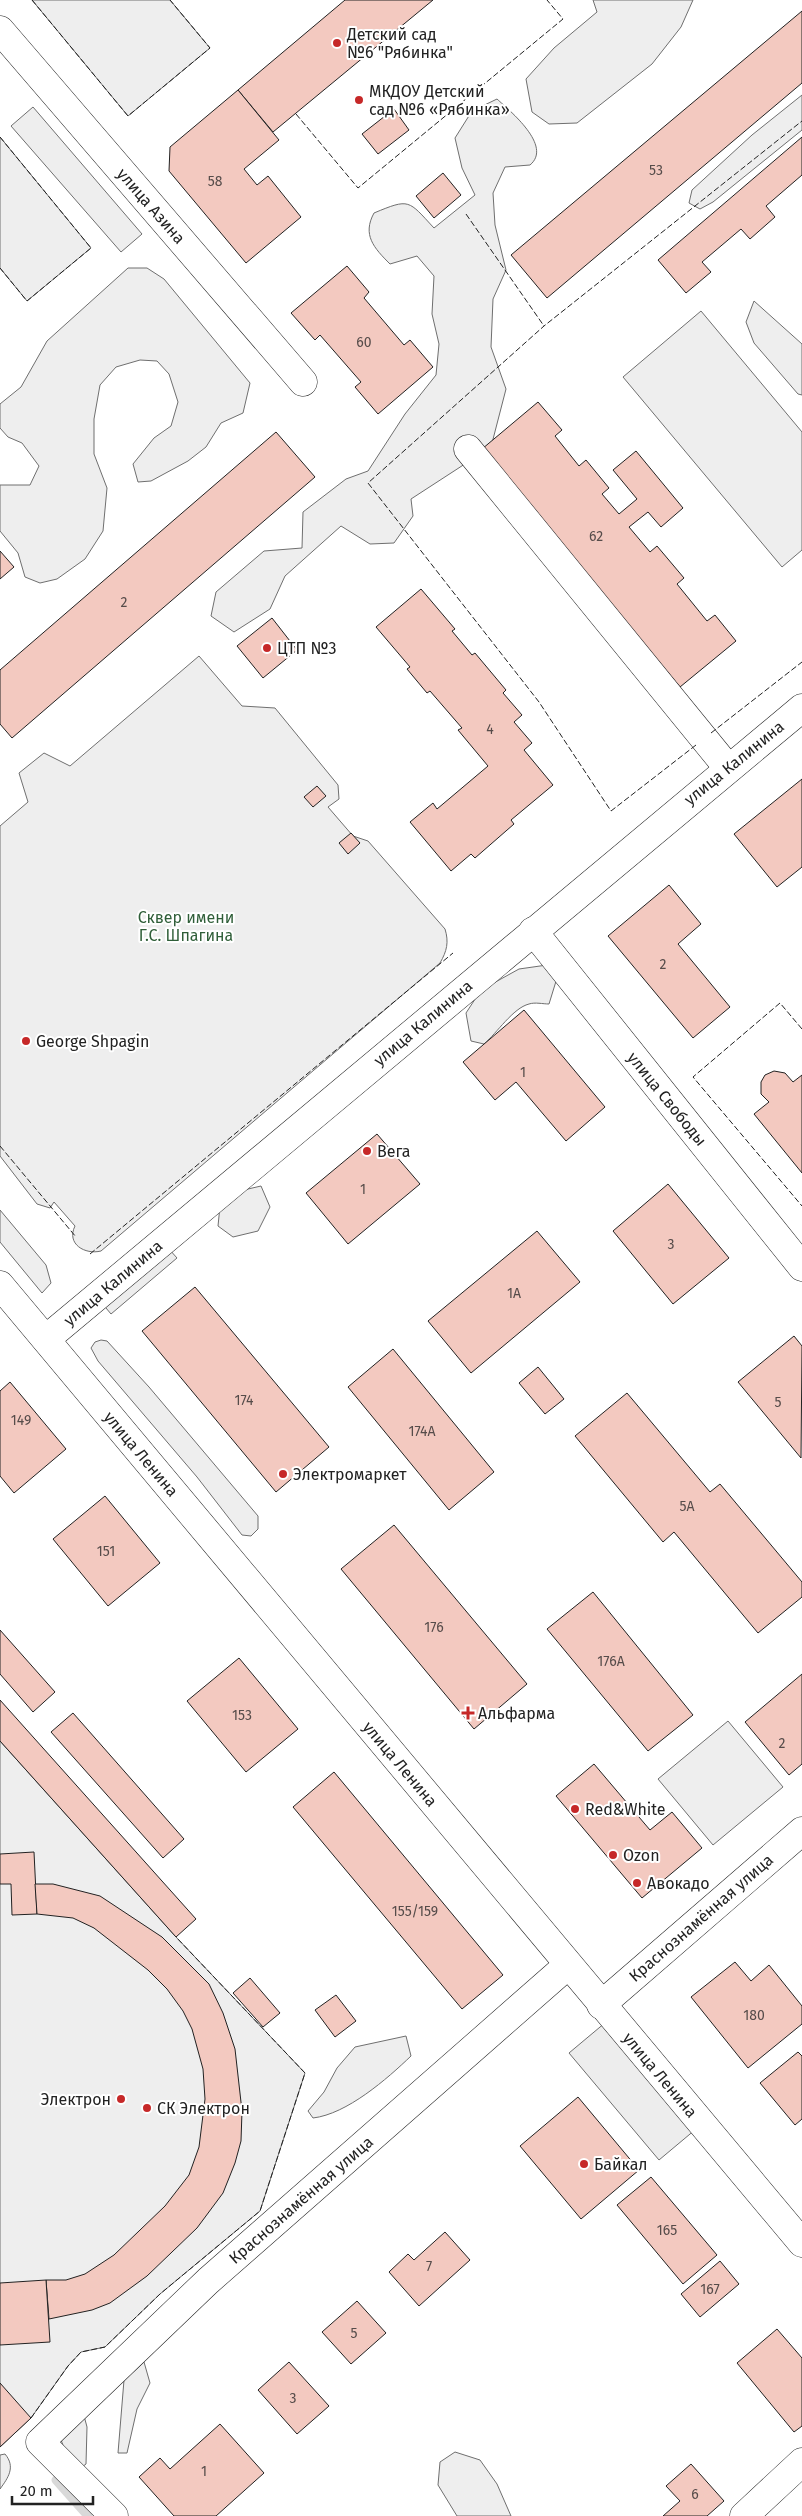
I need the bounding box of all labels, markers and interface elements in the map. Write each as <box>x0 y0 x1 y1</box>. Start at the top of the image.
place label: Детский сад №6 "Рябинка" <box>346 25 453 62</box>
marker: Детский сад №6 "Рябинка" <box>331 37 343 49</box>
place label: МКДОУ Детский сад №6 «Рябинка» <box>369 82 510 119</box>
marker: МКДОУ Детский сад №6 «Рябинка» <box>353 94 365 106</box>
house number: 53 <box>649 162 663 179</box>
street label: улица Азина <box>113 164 189 248</box>
house number: 58 <box>208 173 223 190</box>
house number: 60 <box>356 334 372 351</box>
house number: 62 <box>589 528 603 545</box>
house number: 2 <box>121 594 128 611</box>
place label: ЦТП №3 <box>277 639 337 658</box>
marker: ЦТП №3 <box>261 642 273 654</box>
street label: улица Калинина <box>680 717 788 809</box>
house number: 4 <box>486 721 494 738</box>
park label: Сквер имени Г.С. Шпагина <box>138 908 234 945</box>
house number: 2 <box>660 956 667 973</box>
street label: улица Калинина <box>370 976 476 1070</box>
place label: George Shpagin <box>36 1032 149 1051</box>
marker: George Shpagin <box>20 1035 32 1047</box>
street label: улица Свободы <box>623 1048 711 1150</box>
house number: 1 <box>520 1064 526 1081</box>
place label: Вега <box>377 1142 410 1161</box>
marker: Вега <box>361 1145 373 1157</box>
house number: 1 <box>360 1181 366 1198</box>
street label: улица Калинина <box>60 1236 166 1330</box>
house number: 3 <box>668 1236 675 1253</box>
house number: 1А <box>507 1285 521 1302</box>
house number: 174 <box>234 1392 254 1409</box>
house number: 5 <box>774 1394 782 1411</box>
street label: улица Ленина <box>100 1408 182 1500</box>
house number: 149 <box>11 1412 31 1429</box>
house number: 174А <box>408 1423 436 1440</box>
place label: Электромаркет <box>293 1465 407 1484</box>
marker: Электромаркет <box>277 1468 289 1480</box>
house number: 5А <box>679 1498 695 1515</box>
house number: 151 <box>97 1543 115 1560</box>
house number: 176 <box>424 1619 444 1636</box>
house number: 176А <box>597 1653 625 1670</box>
place label: Альфарма <box>478 1704 555 1723</box>
house number: 153 <box>232 1707 252 1724</box>
marker: Альфарма <box>462 1707 474 1719</box>
street label: улица Ленина <box>359 1718 441 1810</box>
house number: 2 <box>779 1735 786 1752</box>
place label: Red&White <box>585 1800 666 1819</box>
marker: Red&White <box>569 1803 581 1815</box>
place label: Ozon <box>623 1846 660 1865</box>
marker: Ozon <box>607 1849 619 1861</box>
street label: Краснознамённая улица <box>625 1850 777 1986</box>
place label: Авокадо <box>647 1874 709 1893</box>
marker: Авокадо <box>631 1877 643 1889</box>
house number: 155/159 <box>392 1903 438 1920</box>
house number: 180 <box>743 2007 765 2024</box>
street label: улица Ленина <box>619 2029 701 2121</box>
place label: Электрон <box>41 2090 111 2109</box>
marker: Электрон <box>115 2093 127 2105</box>
place label: СК Электрон <box>157 2099 250 2118</box>
marker: СК Электрон <box>141 2102 153 2114</box>
street label: Краснознамённая улица <box>225 2132 377 2268</box>
place label: Байкал <box>594 2155 648 2174</box>
marker: Байкал <box>578 2158 590 2170</box>
house number: 165 <box>657 2222 677 2239</box>
house number: 7 <box>426 2258 432 2275</box>
house number: 167 <box>700 2281 720 2298</box>
house number: 5 <box>350 2325 358 2342</box>
house number: 3 <box>290 2390 297 2407</box>
house number: 1 <box>201 2463 207 2480</box>
scale bar <box>12 2474 94 2506</box>
text: 20 m <box>20 2482 53 2500</box>
house number: 6 <box>691 2486 699 2503</box>

